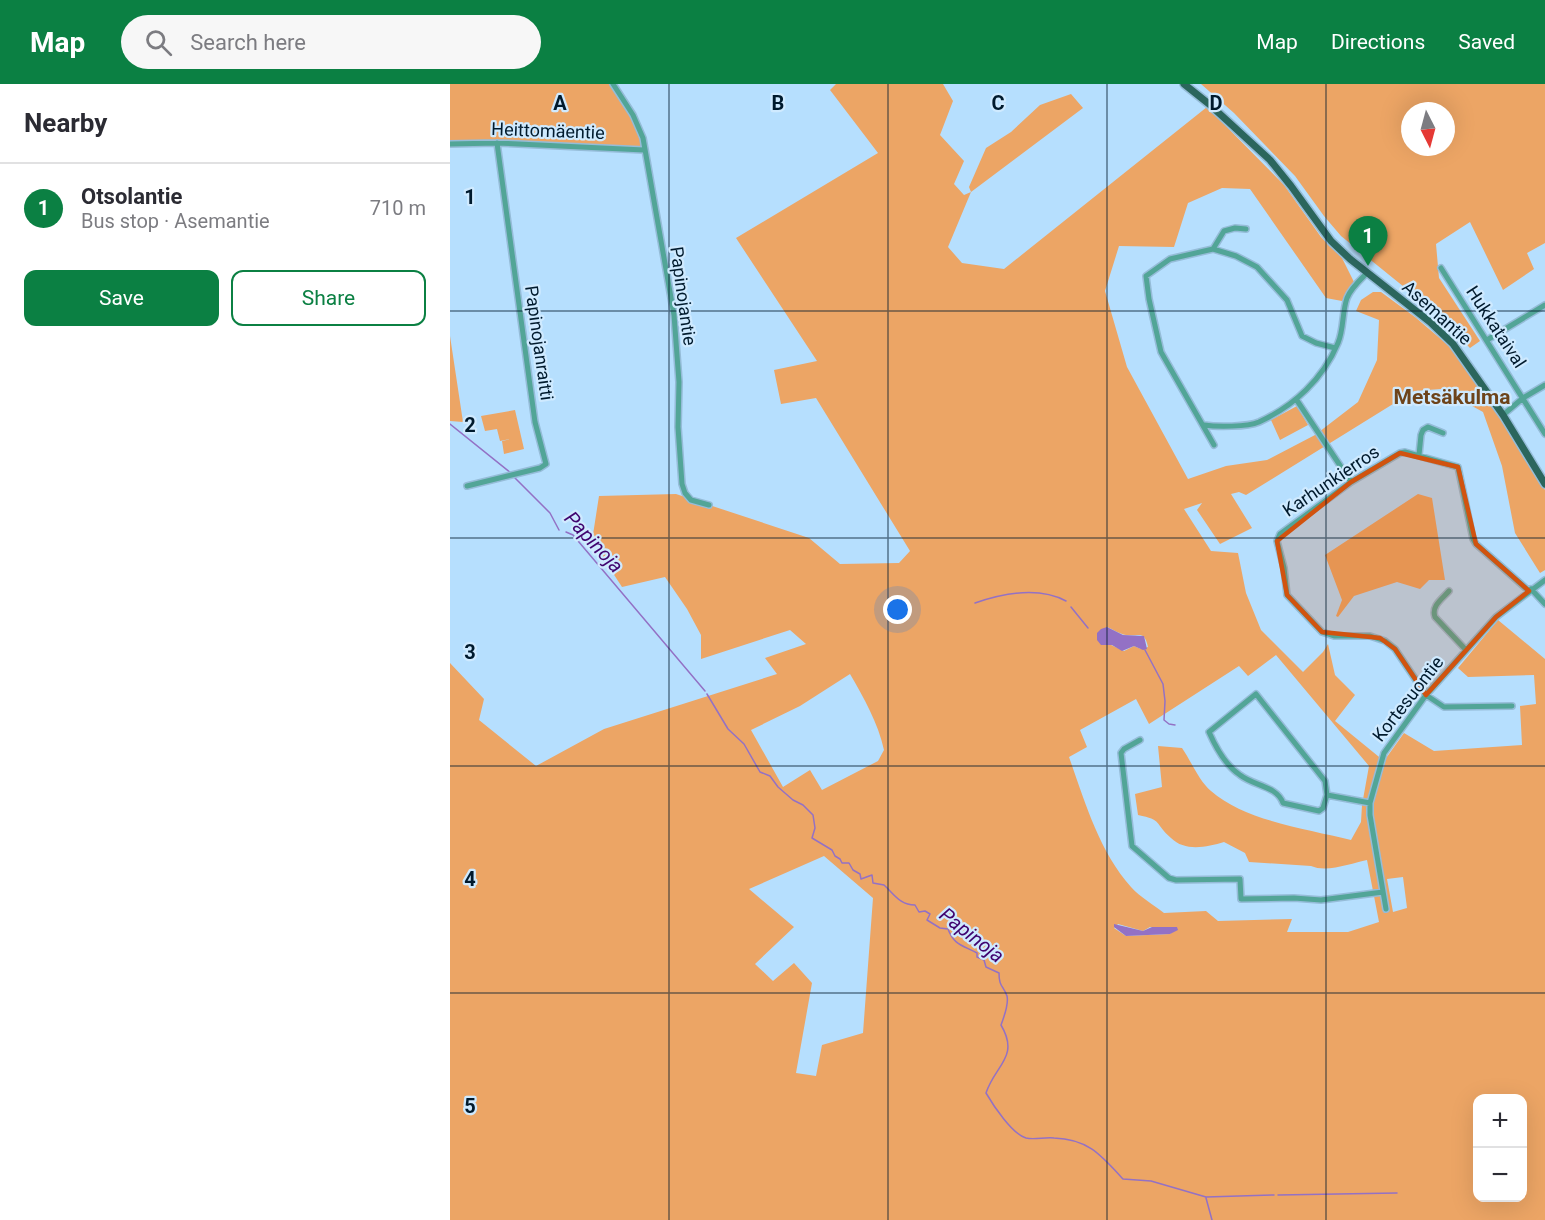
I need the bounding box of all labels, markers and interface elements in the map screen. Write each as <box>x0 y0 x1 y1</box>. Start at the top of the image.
search box <box>121 15 541 69</box>
text: Map <box>30 26 85 59</box>
icon: search <box>142 26 175 59</box>
text: Search here <box>190 30 306 55</box>
text: Map <box>1256 30 1298 54</box>
text: Directions <box>1331 30 1425 54</box>
text: Saved <box>1458 30 1515 54</box>
text: A <box>553 91 567 115</box>
text: B <box>772 91 784 115</box>
text: C <box>991 91 1005 115</box>
text: D <box>1210 91 1223 115</box>
north arrow <box>1401 102 1455 156</box>
text: Nearby <box>24 108 107 138</box>
street label: Heittomäentie <box>491 118 605 143</box>
text: Otsolantie <box>81 184 182 209</box>
text: 1 <box>464 185 476 209</box>
text: 1 <box>38 196 49 220</box>
text: 710 m <box>370 196 426 220</box>
text: Bus stop · Asemantie <box>81 209 270 233</box>
pin: 1 <box>1348 216 1388 266</box>
street label: Papinojantie <box>666 245 701 347</box>
button: Save <box>24 270 219 326</box>
button: Share <box>231 270 426 326</box>
street label: Asemantie <box>1398 276 1476 349</box>
street label: Hukkataival <box>1462 282 1531 372</box>
street label: Papinojanraitti <box>521 284 558 402</box>
district label: Metsäkulma <box>1394 385 1510 409</box>
text: 2 <box>464 413 476 437</box>
street label: Karhunkierros <box>1279 441 1383 520</box>
water label: Papinoja <box>560 506 628 578</box>
your location <box>883 595 912 624</box>
text: 3 <box>464 640 476 664</box>
street label: Kortesuontie <box>1368 652 1447 746</box>
text: 4 <box>464 867 476 891</box>
water label: Papinoja <box>935 902 1009 968</box>
text: 5 <box>464 1094 476 1118</box>
map controls <box>1473 1094 1527 1202</box>
button: + <box>1473 1094 1527 1148</box>
button: − <box>1473 1148 1527 1202</box>

